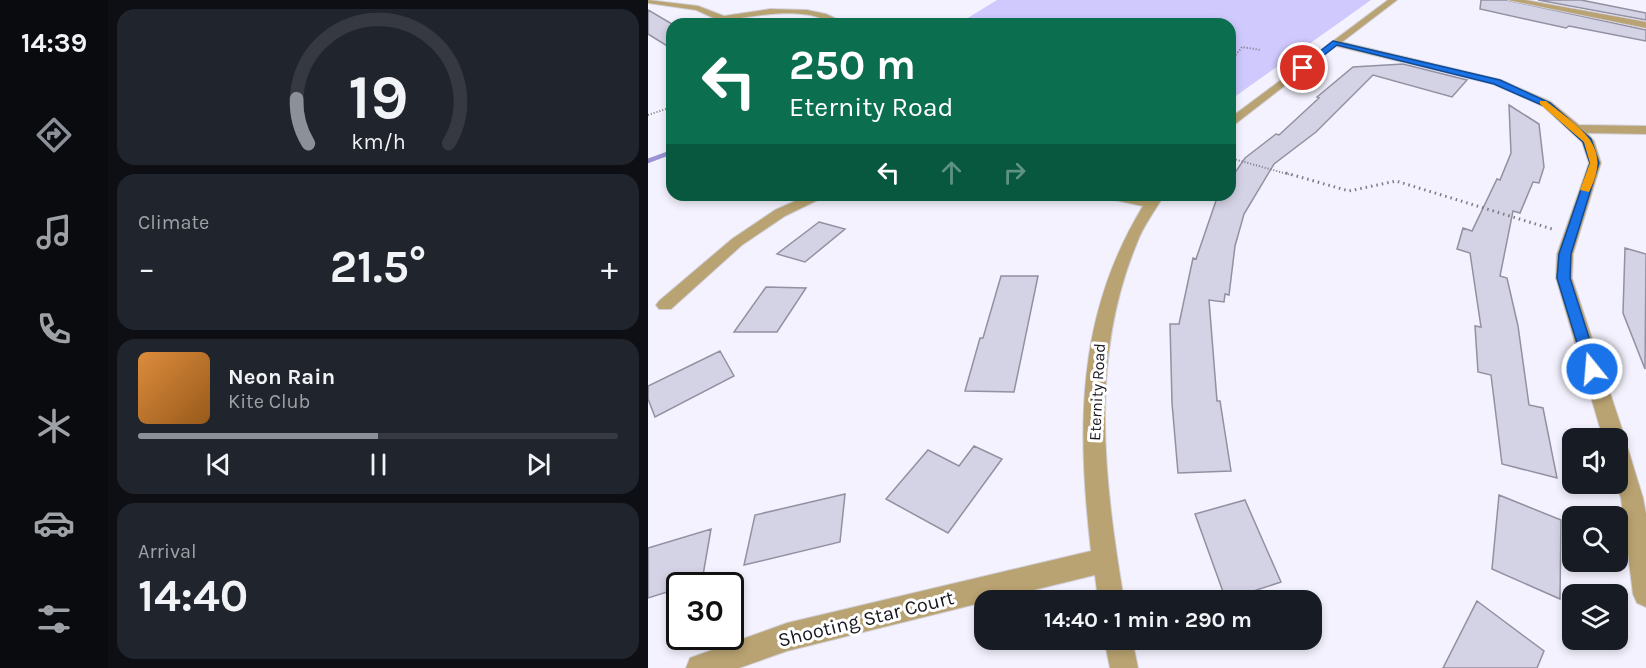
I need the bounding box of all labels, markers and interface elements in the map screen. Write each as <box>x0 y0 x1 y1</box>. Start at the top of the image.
text: 14:39 <box>21 27 87 59</box>
text: 250 m <box>789 40 916 90</box>
icon: left <box>690 42 768 120</box>
pin <box>1277 42 1328 93</box>
icon: arrive <box>1286 51 1319 84</box>
text: 19 <box>348 61 408 134</box>
text: Eternity Road <box>789 91 954 123</box>
icon: directions <box>33 114 75 156</box>
text: km/h <box>351 129 405 154</box>
icon: left <box>872 156 905 189</box>
icon: ahead <box>935 156 968 189</box>
icon: right <box>998 156 1031 189</box>
icon: music <box>33 211 75 253</box>
text: Climate <box>138 211 209 234</box>
text: 21.5° <box>330 241 426 293</box>
text: − <box>138 249 155 287</box>
text: + <box>601 249 618 287</box>
icon: phone <box>33 308 75 350</box>
position arrow <box>1560 337 1624 401</box>
street label: Eternity Road <box>1085 343 1109 441</box>
text: Neon Rain <box>228 364 335 390</box>
text: Kite Club <box>228 390 310 413</box>
icon: climate <box>33 405 75 447</box>
map controls <box>1562 428 1628 650</box>
button: sound <box>1562 428 1628 494</box>
icon: previous <box>202 448 235 481</box>
icon: pause <box>362 448 395 481</box>
icon: next <box>522 448 555 481</box>
icon: car <box>33 502 75 544</box>
button: search <box>1562 506 1628 572</box>
text: Arrival <box>138 540 197 563</box>
text: 14:40 <box>138 570 248 622</box>
speed limit sign: 30 <box>666 572 744 650</box>
button: layers <box>1562 584 1628 650</box>
street label: Shooting Star Court <box>776 586 957 652</box>
icon: filters <box>33 598 75 640</box>
text: 14:40 · 1 min · 290 m <box>1044 607 1252 633</box>

